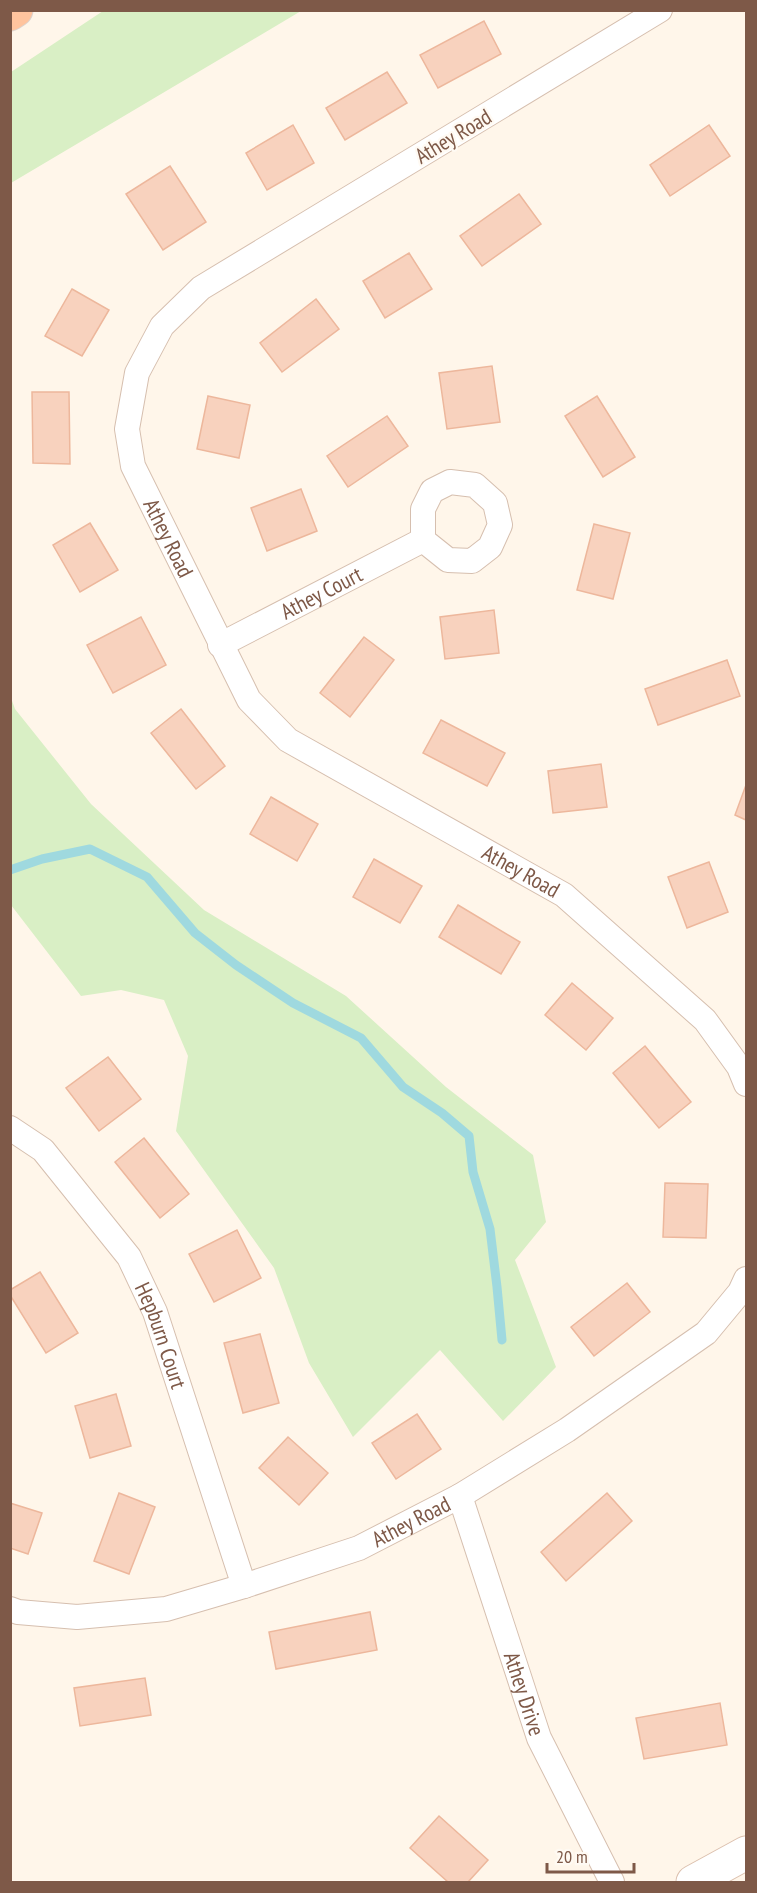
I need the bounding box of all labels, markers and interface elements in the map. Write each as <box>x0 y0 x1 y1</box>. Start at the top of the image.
street label: Athey Road <box>410 102 496 170</box>
street label: Athey Road <box>137 494 200 582</box>
street label: Athey Court <box>276 560 367 625</box>
street label: Athey Road <box>477 838 565 904</box>
street label: Hepburn Court <box>129 1278 193 1392</box>
street label: Athey Road <box>367 1489 455 1553</box>
street label: Athey Drive <box>498 1648 551 1739</box>
scale bar <box>547 1836 634 1874</box>
text: 20 m <box>556 1845 588 1868</box>

